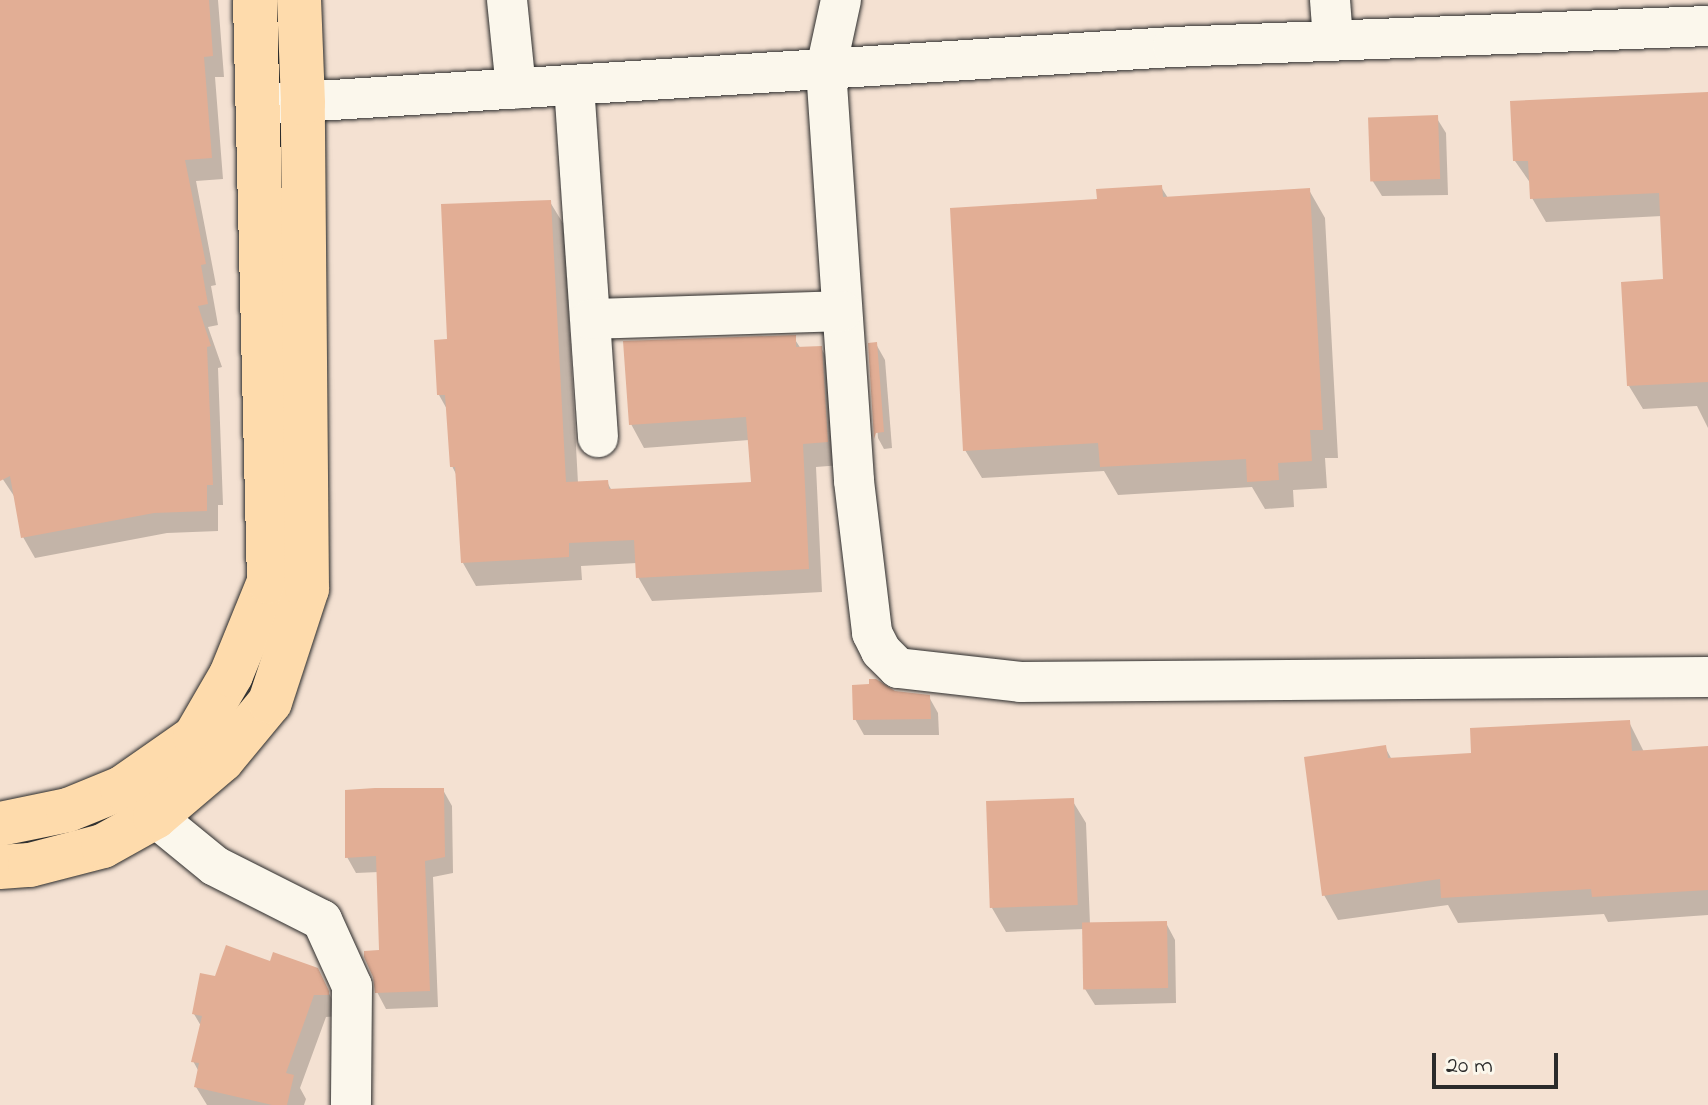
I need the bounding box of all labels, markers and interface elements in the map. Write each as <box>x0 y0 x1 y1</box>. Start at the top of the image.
scale bar <box>1436 1037 1562 1087</box>
text: 20 m <box>1446 1049 1493 1084</box>

